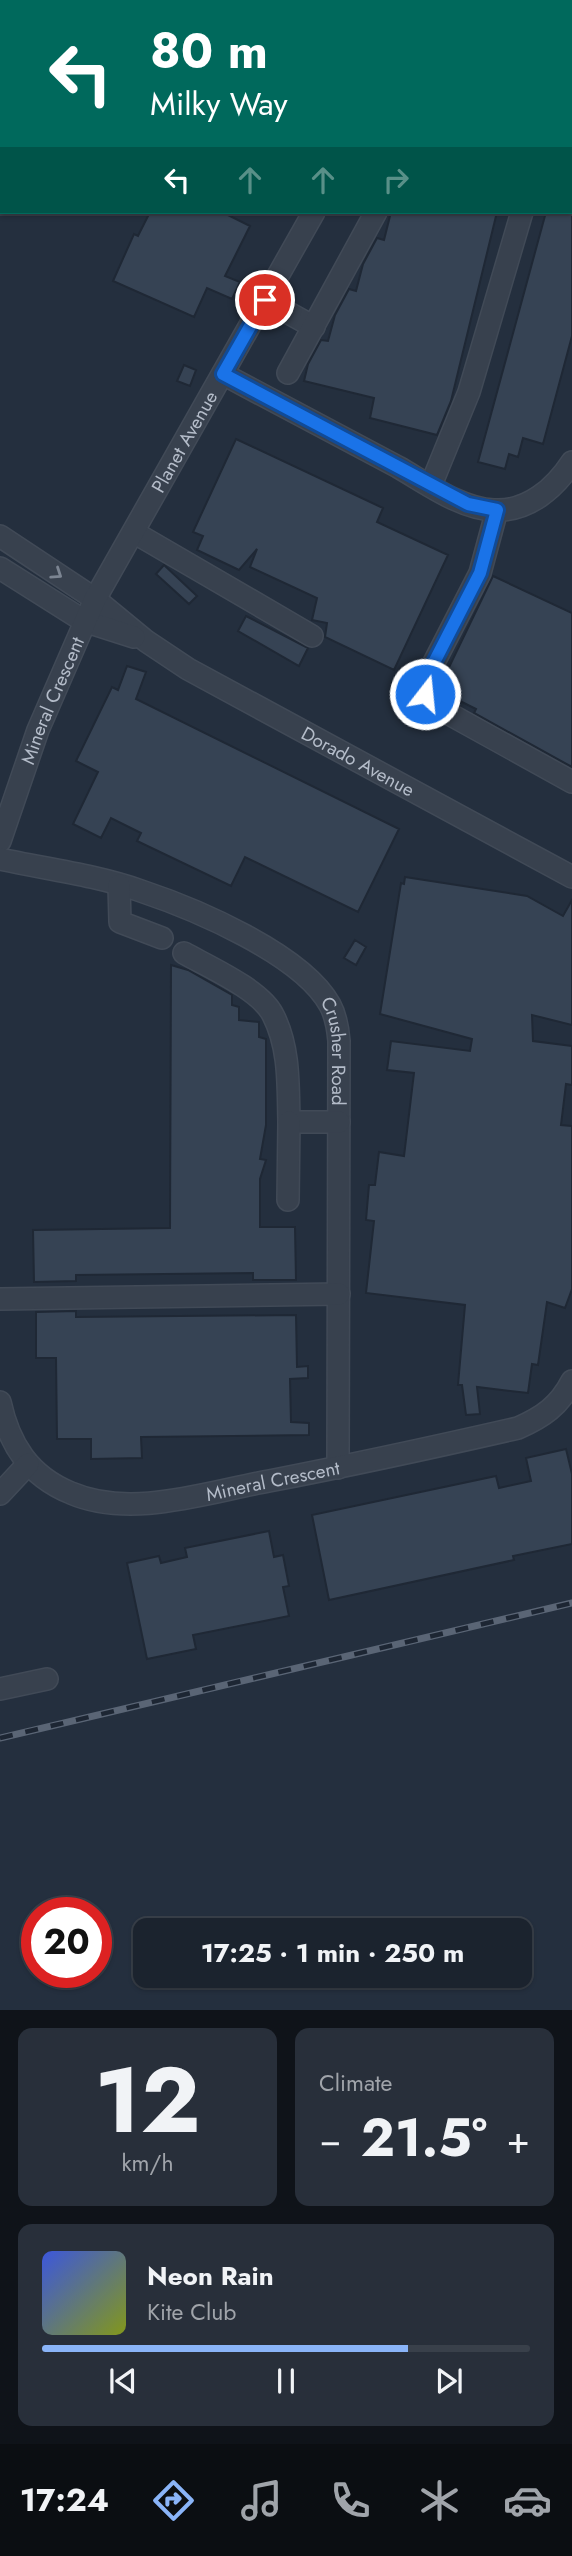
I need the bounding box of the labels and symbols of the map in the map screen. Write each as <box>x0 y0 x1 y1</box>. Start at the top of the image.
pin <box>235 270 295 330</box>
street label: Planet Avenue <box>145 386 224 498</box>
one-way arrow <box>49 566 62 578</box>
street label: Mineral Crescent <box>14 632 91 768</box>
position arrow <box>388 657 462 731</box>
street label: Dorado Avenue <box>296 720 419 803</box>
street label: Crusher Road <box>314 991 352 1106</box>
street label: Mineral Crescent <box>203 1454 343 1508</box>
speed limit sign: 20 <box>21 1897 112 1988</box>

